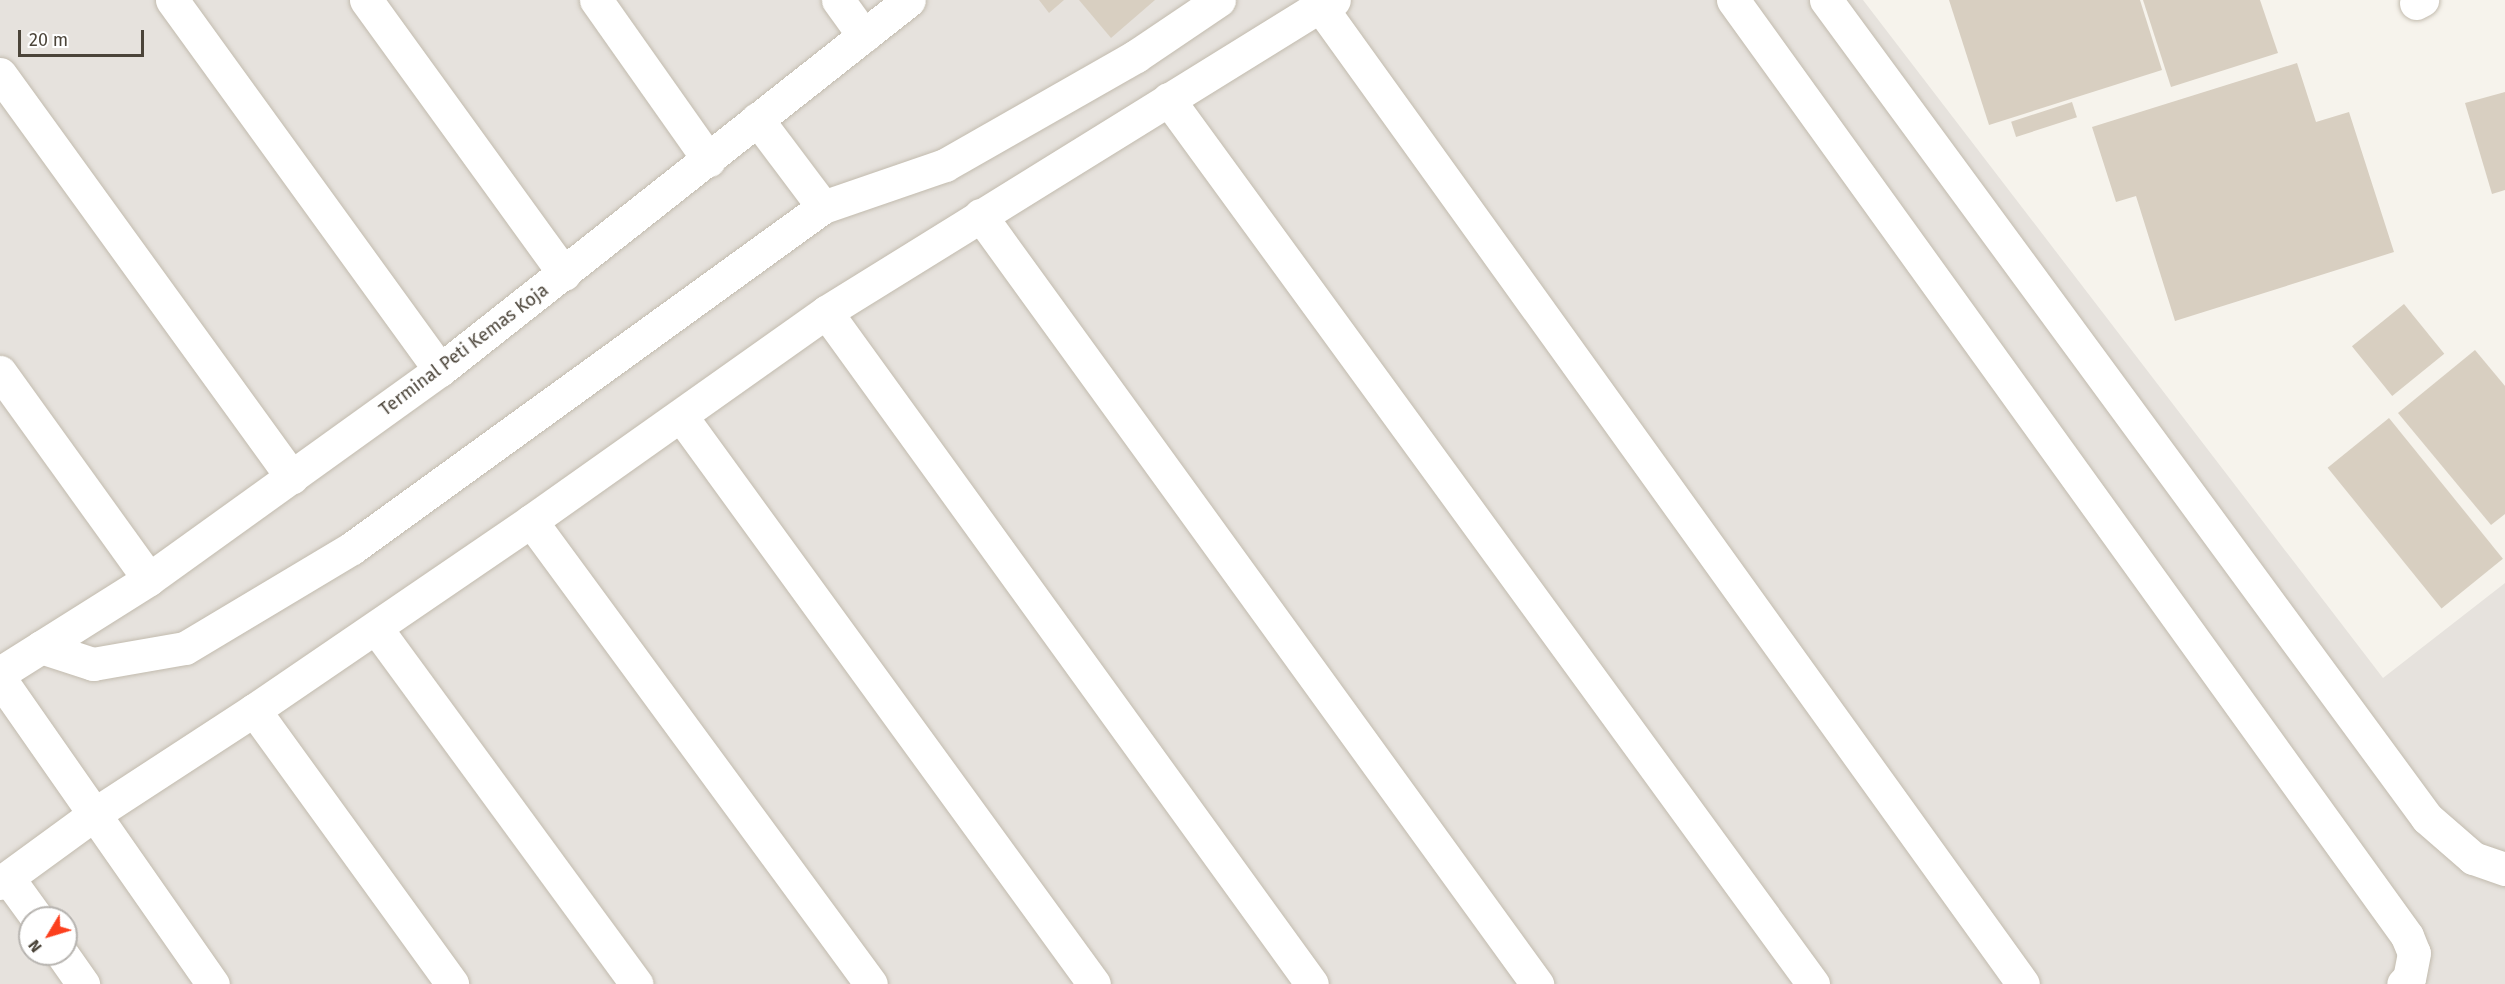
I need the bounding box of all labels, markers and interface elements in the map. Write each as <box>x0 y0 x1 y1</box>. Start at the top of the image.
scale bar <box>21 18 147 56</box>
text: 20 m <box>29 29 68 51</box>
street label: Terminal Peti Kemas Koja <box>375 279 553 421</box>
north arrow <box>18 906 78 966</box>
text: N <box>24 936 46 956</box>

